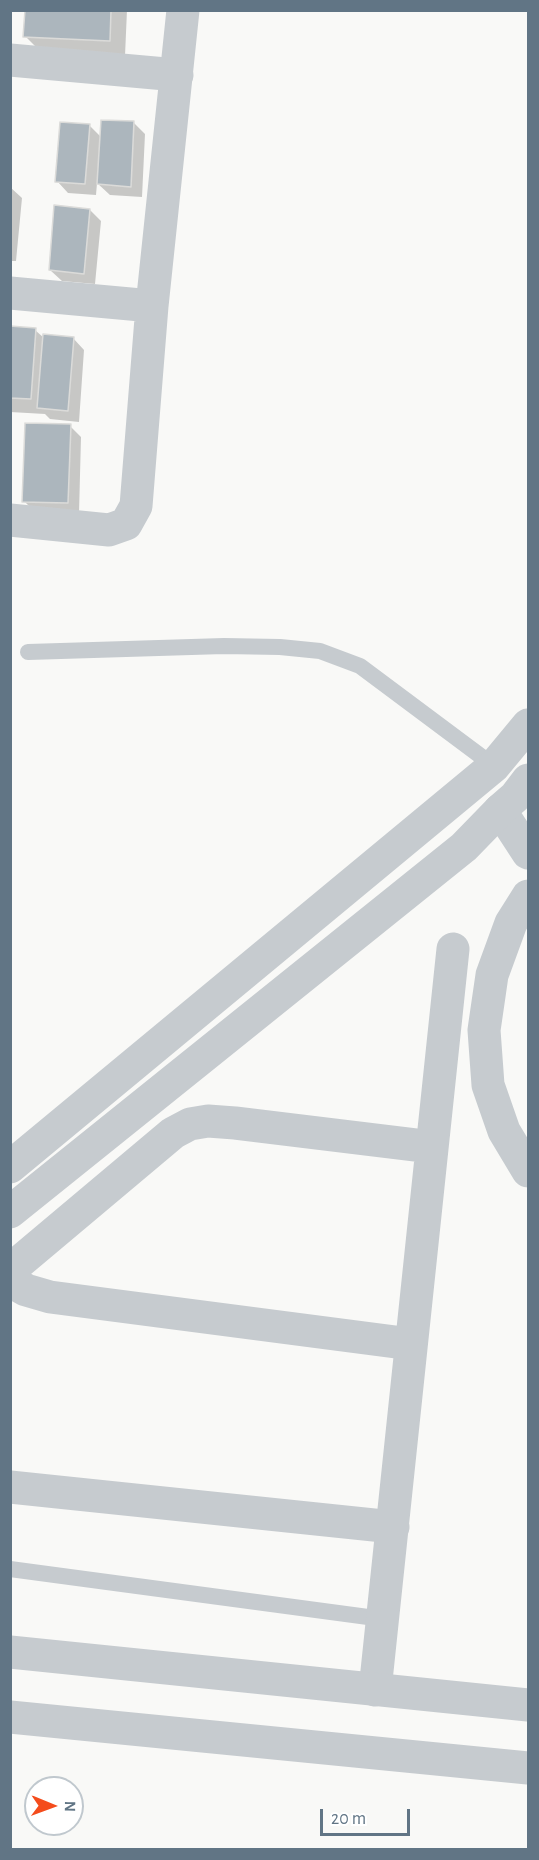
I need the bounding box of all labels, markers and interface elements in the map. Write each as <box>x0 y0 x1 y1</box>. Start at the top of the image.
north arrow <box>24 1776 84 1836</box>
scale bar <box>323 1797 413 1835</box>
text: N <box>62 1801 78 1812</box>
text: 20 m <box>331 1810 366 1828</box>

